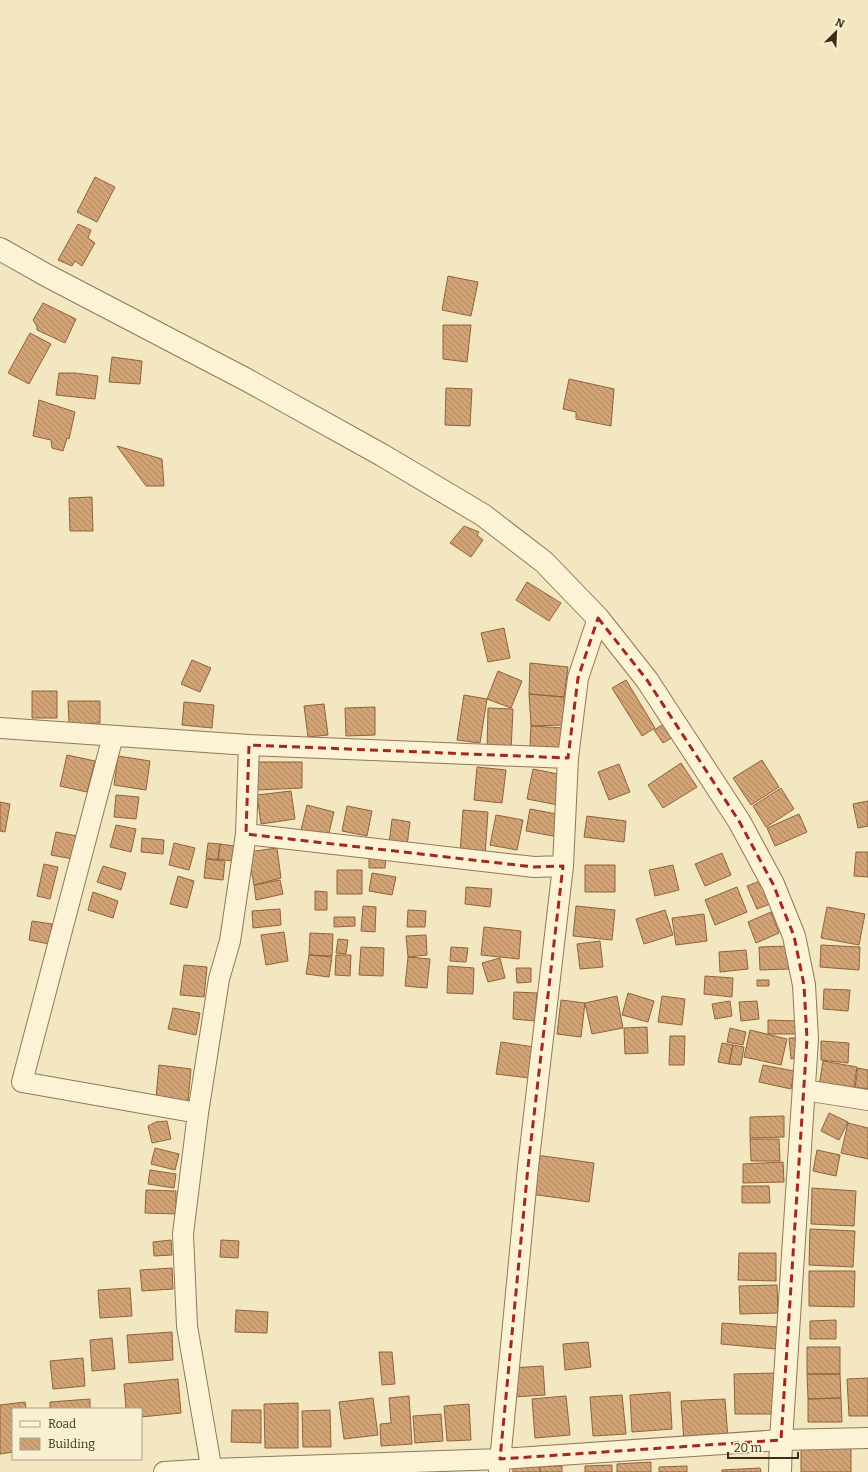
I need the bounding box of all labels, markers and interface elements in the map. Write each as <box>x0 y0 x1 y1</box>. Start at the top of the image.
north arrow <box>816 12 856 52</box>
text: N <box>833 16 847 31</box>
legend <box>12 1408 142 1460</box>
text: Road <box>48 1417 76 1431</box>
scale bar <box>728 1434 798 1460</box>
text: Building <box>48 1437 95 1451</box>
text: 20 m <box>734 1441 763 1455</box>

